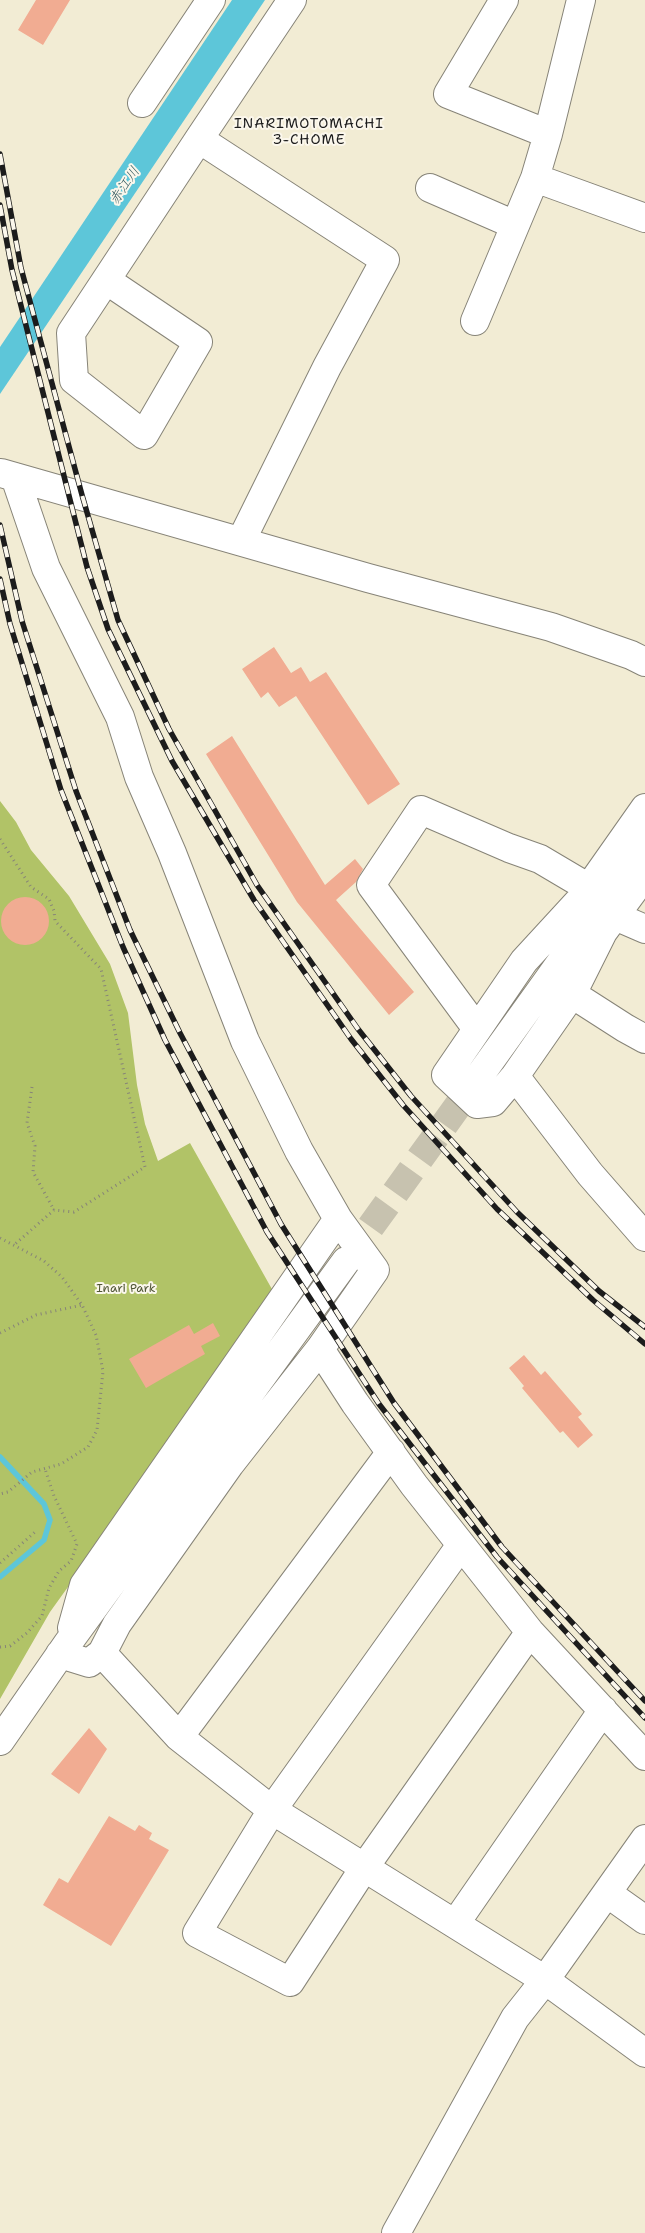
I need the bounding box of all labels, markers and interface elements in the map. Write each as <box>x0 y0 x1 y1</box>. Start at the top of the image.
district label: INARIMOTOMACHI 3-CHOME <box>232 116 386 148</box>
water label: 赤江川 <box>106 164 144 208</box>
park label: Inari Park <box>96 1282 156 1296</box>

